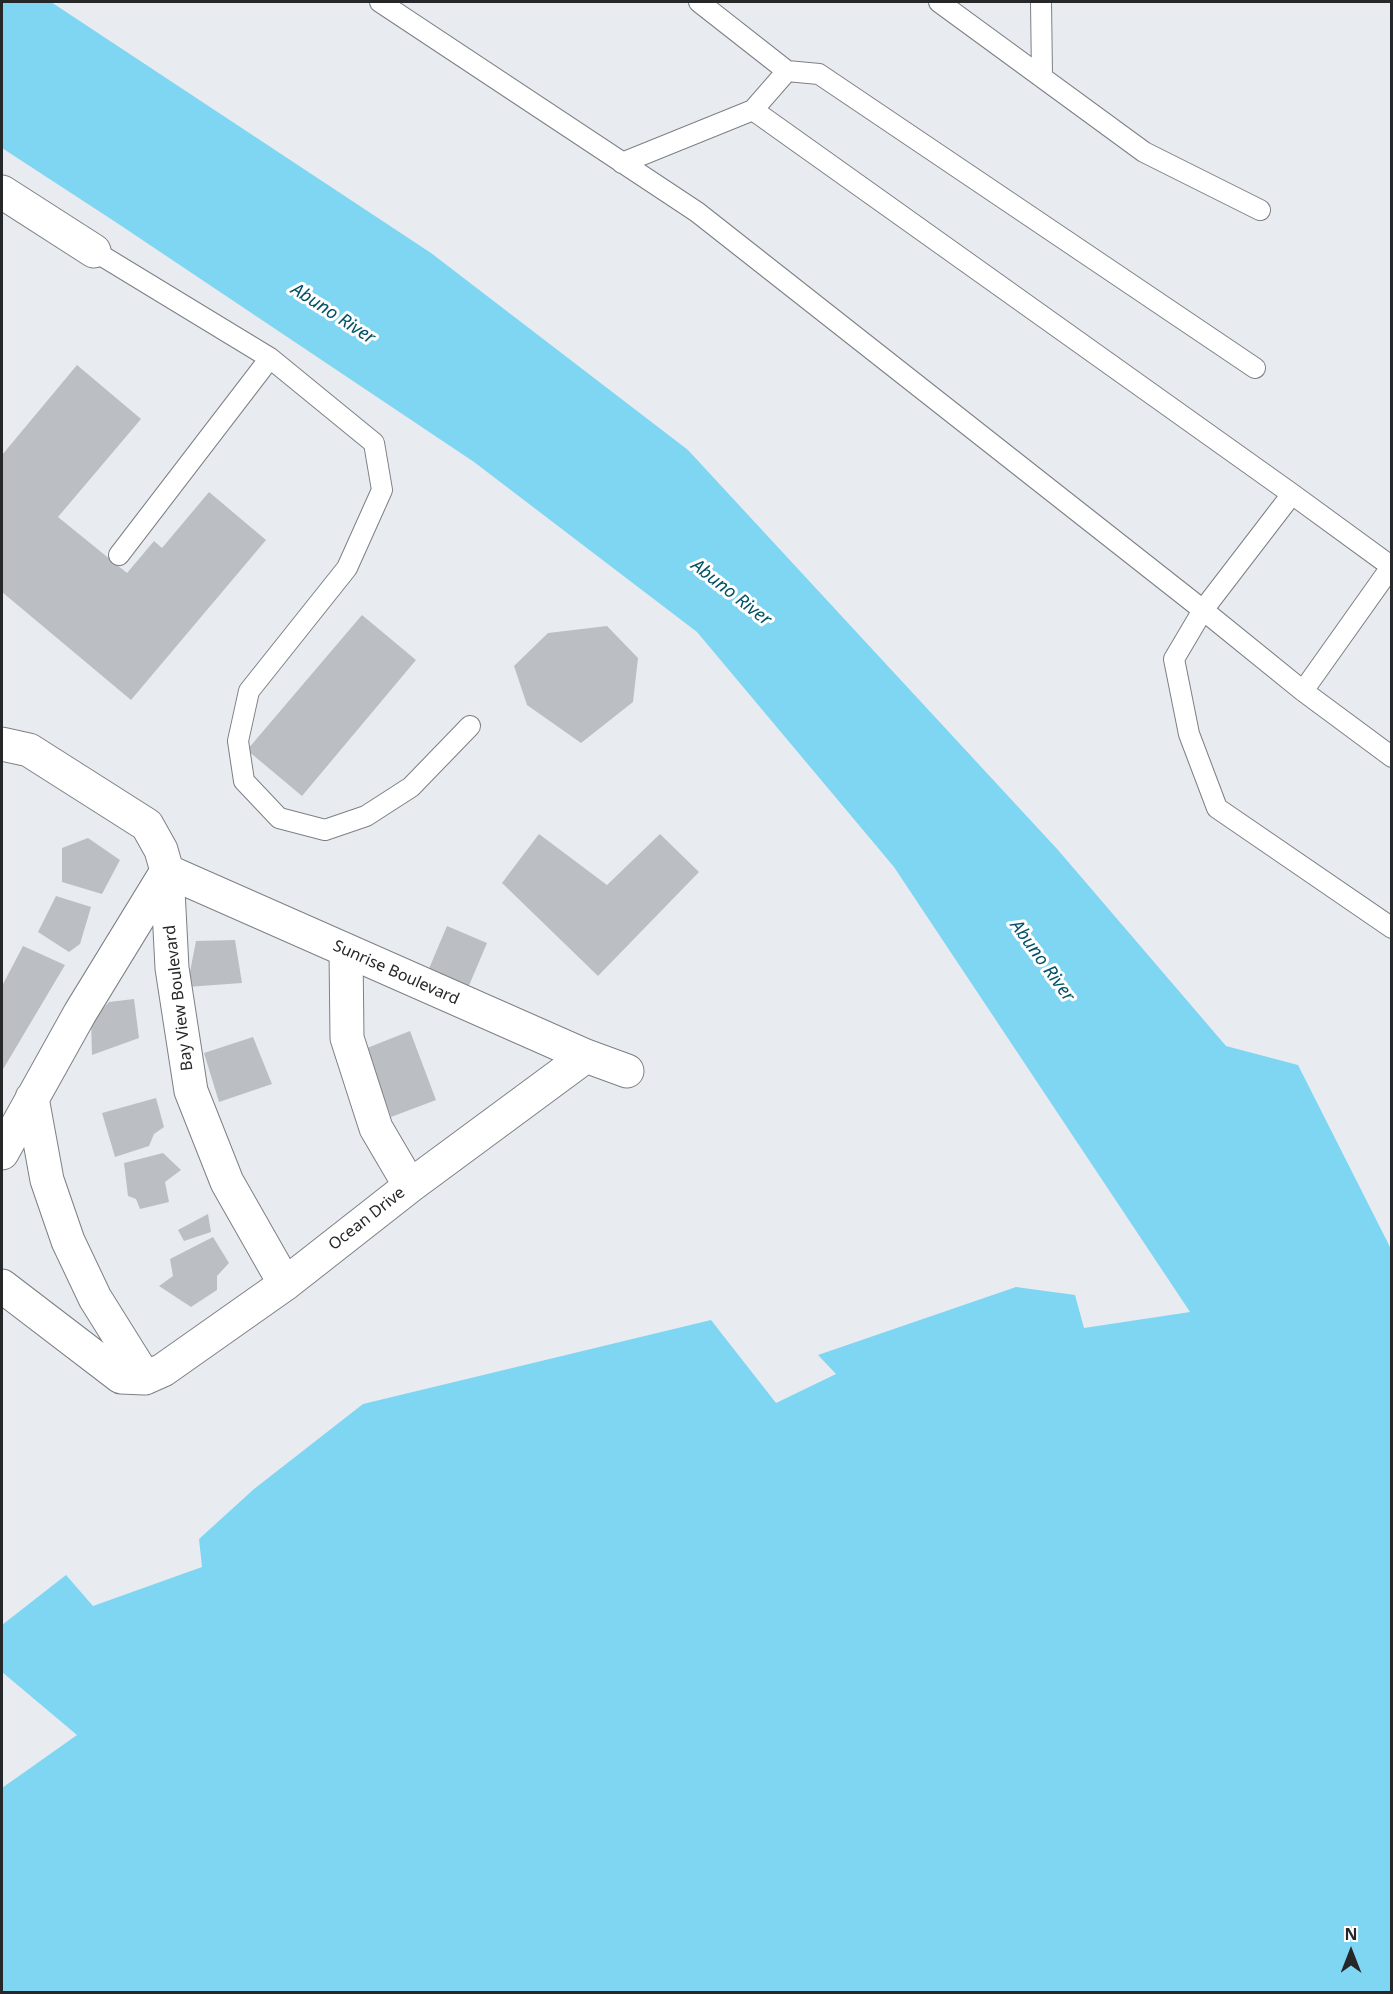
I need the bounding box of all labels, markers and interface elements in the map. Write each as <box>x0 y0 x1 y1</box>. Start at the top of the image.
water label: Abuno River <box>287 279 379 349</box>
water label: Abuno River <box>687 555 775 631</box>
water label: Abuno River <box>1005 916 1079 1006</box>
street label: Bay View Boulevard <box>161 924 197 1072</box>
street label: Sunrise Boulevard <box>330 937 462 1009</box>
street label: Ocean Drive <box>325 1183 409 1255</box>
north arrow <box>1321 1922 1381 1982</box>
text: N <box>1344 1923 1358 1945</box>

